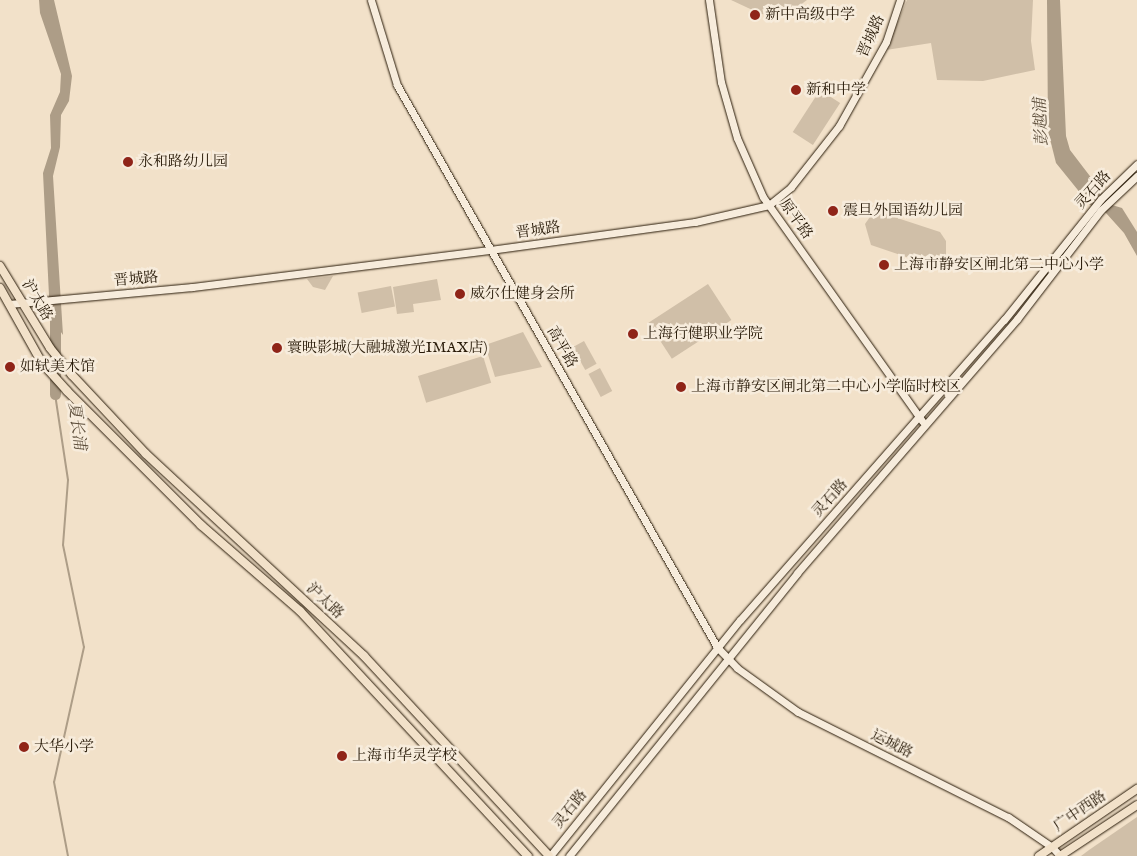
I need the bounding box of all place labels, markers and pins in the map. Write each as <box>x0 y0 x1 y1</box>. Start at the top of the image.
place label: 新中高级中学 <box>765 6 855 24</box>
marker: 新中高级中学 <box>749 9 761 21</box>
place label: 新和中学 <box>806 81 866 99</box>
marker: 新和中学 <box>790 84 802 96</box>
place label: 永和路幼儿园 <box>138 153 228 171</box>
marker: 永和路幼儿园 <box>122 156 134 168</box>
place label: 震旦外国语幼儿园 <box>843 202 963 220</box>
marker: 震旦外国语幼儿园 <box>827 205 839 217</box>
place label: 上海市静安区闸北第二中心小学 <box>894 256 1104 274</box>
marker: 上海市静安区闸北第二中心小学 <box>878 259 890 271</box>
place label: 威尔仕健身会所 <box>470 285 575 303</box>
marker: 威尔仕健身会所 <box>454 288 466 300</box>
place label: 上海行健职业学院 <box>643 325 763 343</box>
marker: 上海行健职业学院 <box>627 328 639 340</box>
place label: 寰映影城(大融城激光IMAX店) <box>287 339 488 357</box>
marker: 寰映影城(大融城激光IMAX店) <box>271 342 283 354</box>
place label: 如轼美术馆 <box>20 358 95 376</box>
marker: 如轼美术馆 <box>4 361 16 373</box>
place label: 上海市静安区闸北第二中心小学临时校区 <box>691 378 961 396</box>
marker: 上海市静安区闸北第二中心小学临时校区 <box>675 381 687 393</box>
place label: 大华小学 <box>34 738 94 756</box>
marker: 大华小学 <box>18 741 30 753</box>
place label: 上海市华灵学校 <box>352 747 457 765</box>
marker: 上海市华灵学校 <box>336 750 348 762</box>

